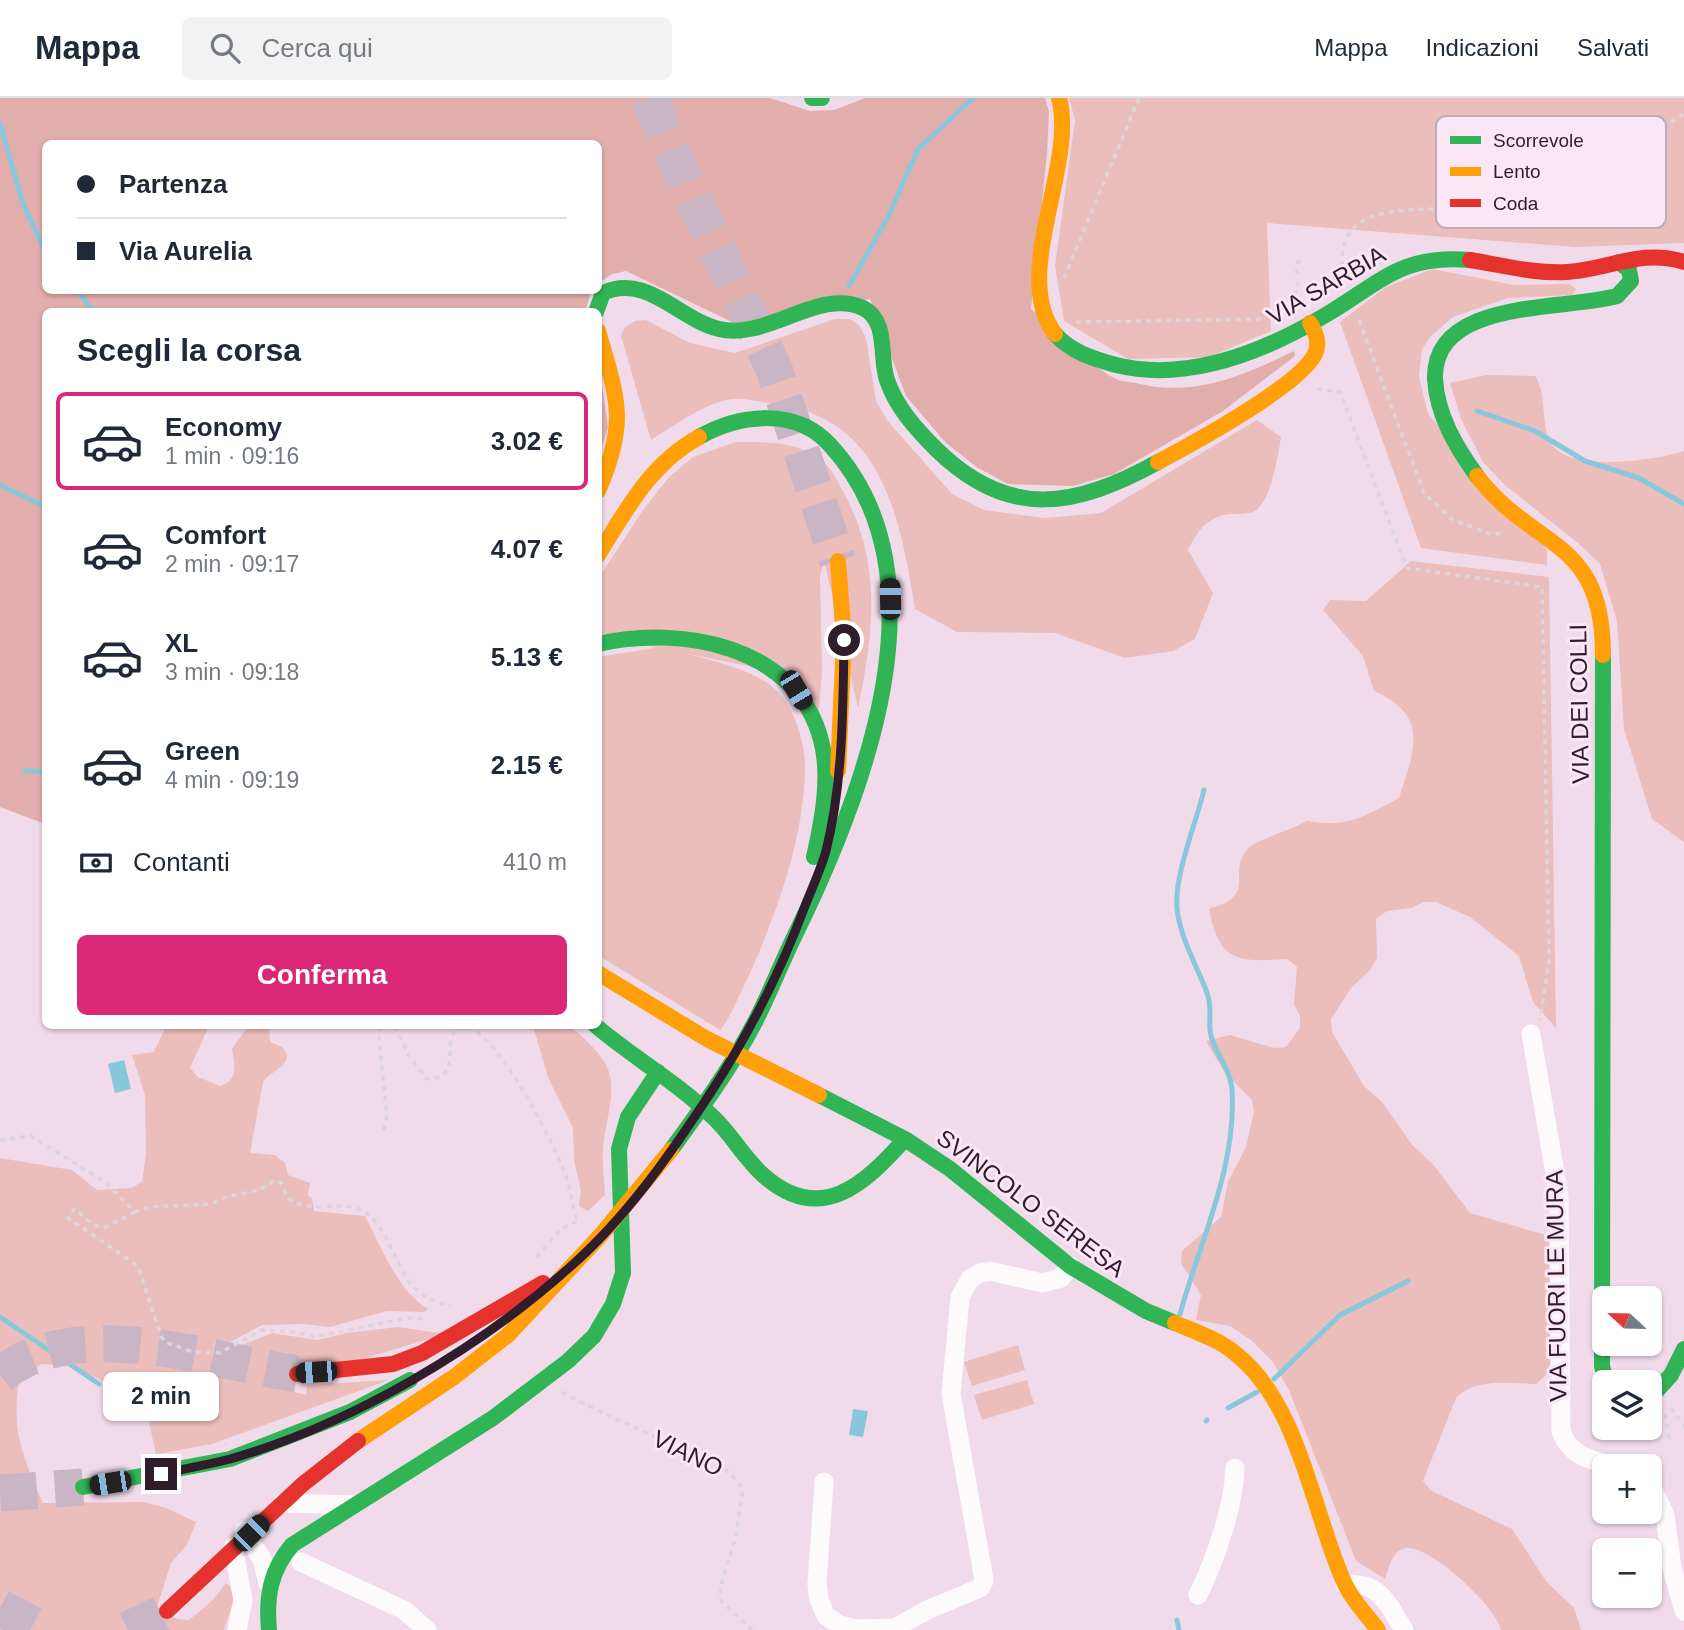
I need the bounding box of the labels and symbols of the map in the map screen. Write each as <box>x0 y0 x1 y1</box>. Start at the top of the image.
legend <box>1436 116 1666 228</box>
text: Scorrevole <box>1493 130 1584 151</box>
text: Lento <box>1493 161 1541 182</box>
text: Coda <box>1493 193 1539 214</box>
street label: VIA SARBIA <box>1262 240 1390 330</box>
car <box>880 578 901 620</box>
route start <box>828 624 860 656</box>
street label: VIA DEI COLLI <box>1564 624 1594 784</box>
car <box>777 667 816 713</box>
street label: SVINCOLO SERESA <box>932 1124 1130 1282</box>
street label: VIA FUORI LE MURA <box>1540 1170 1572 1402</box>
north arrow <box>1592 1286 1662 1356</box>
car <box>295 1360 338 1384</box>
callout: 2 min <box>103 1372 219 1422</box>
street label: VIANO <box>649 1424 727 1482</box>
route end <box>145 1458 177 1490</box>
car <box>88 1469 133 1497</box>
car <box>229 1511 274 1555</box>

